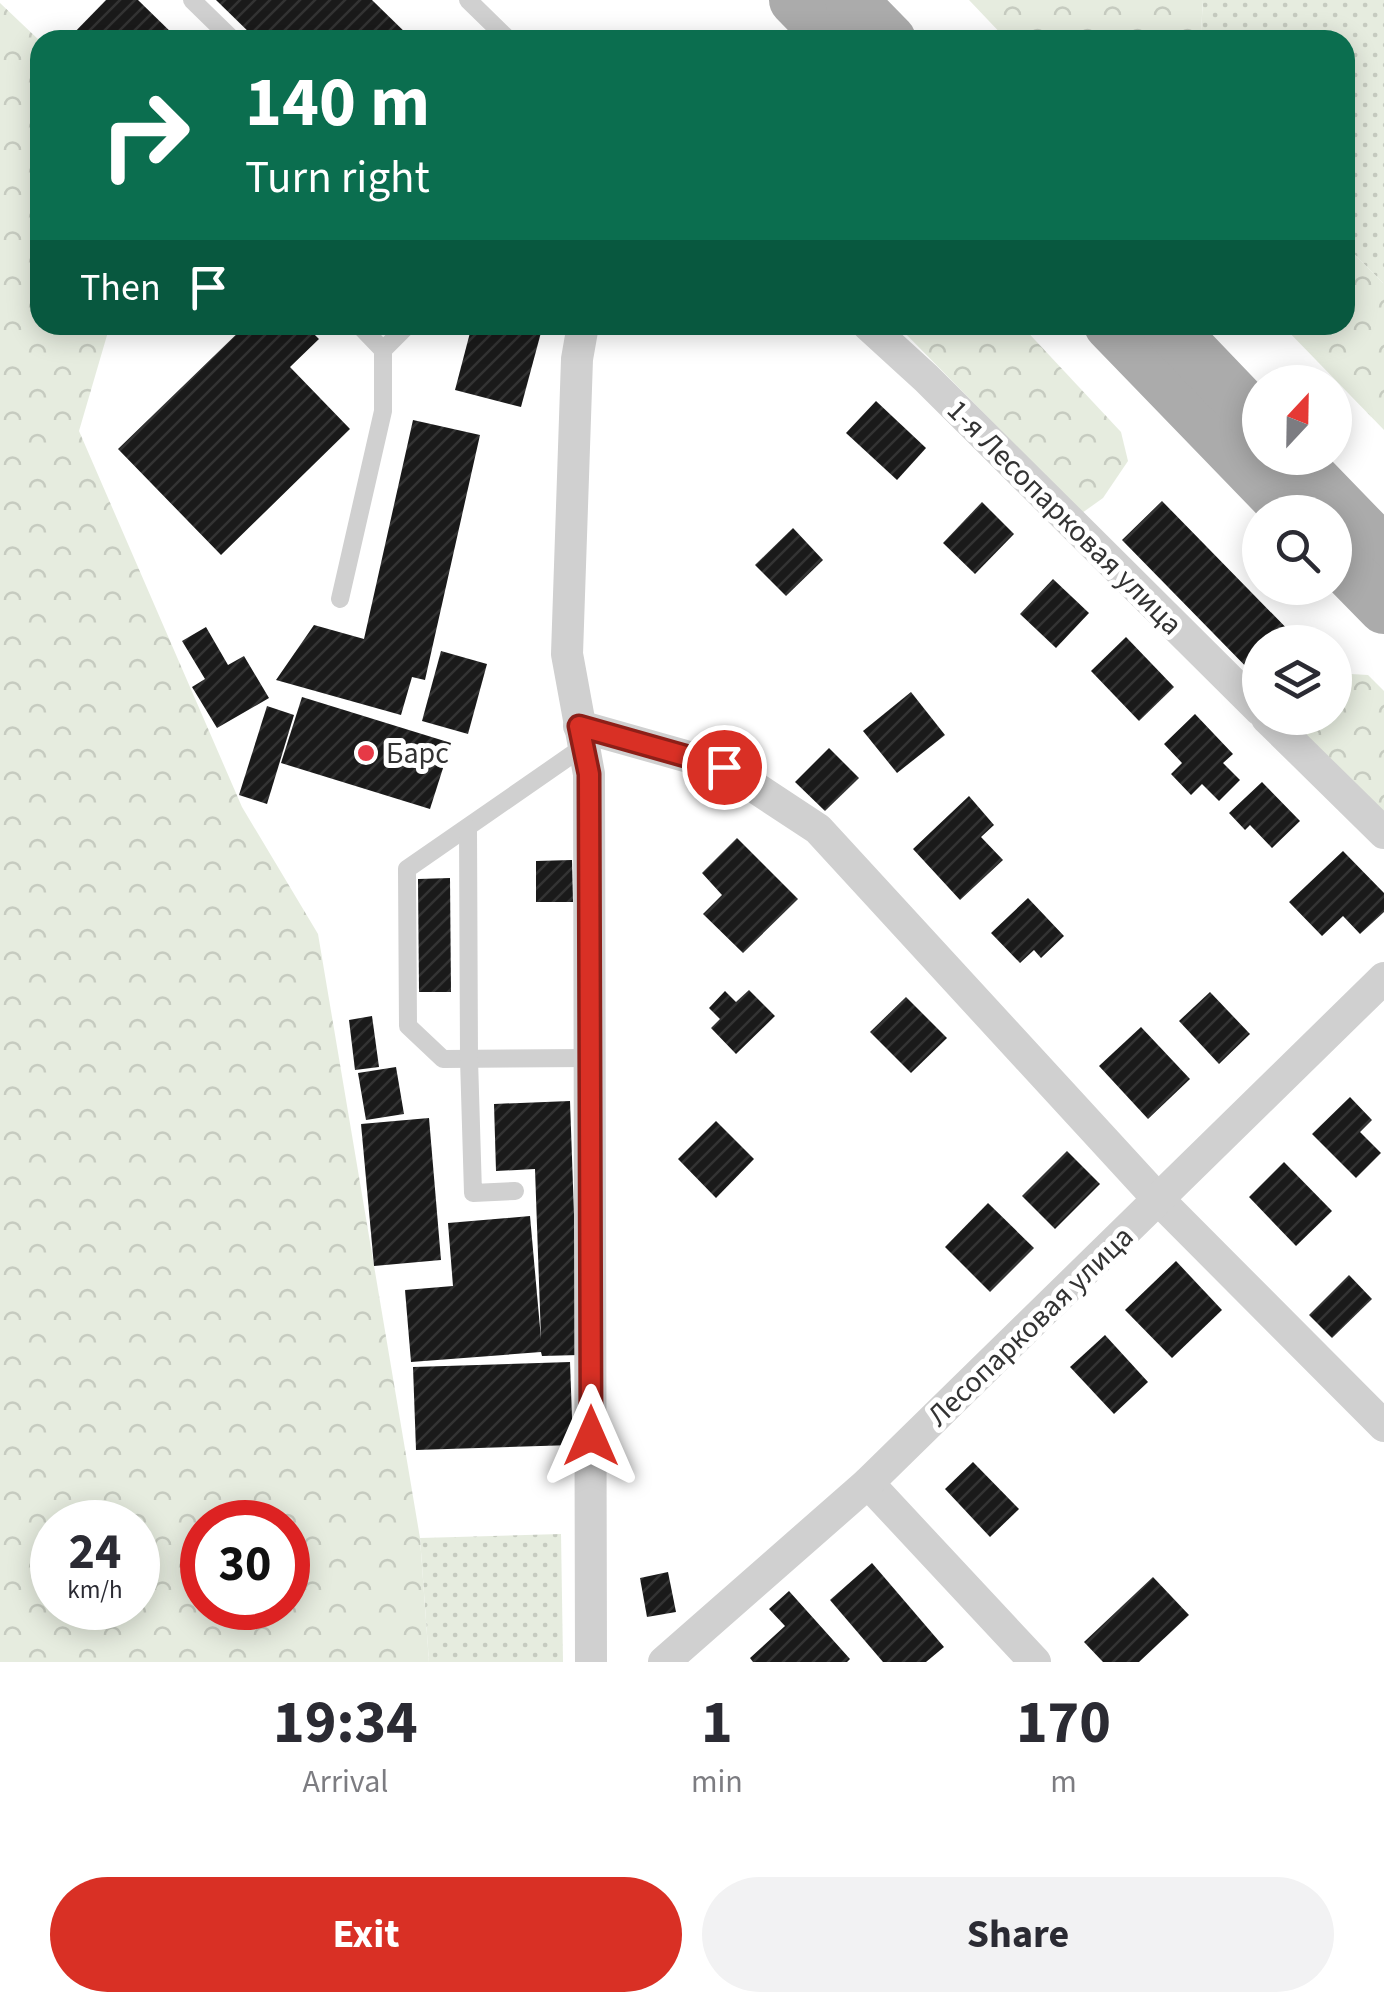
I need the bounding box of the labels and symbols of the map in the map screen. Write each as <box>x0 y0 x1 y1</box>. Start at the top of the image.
north arrow <box>1242 365 1352 475</box>
street label: 1-я Лесопарковая улица <box>937 390 1192 645</box>
pin <box>682 725 767 810</box>
place label: Барс <box>386 732 449 775</box>
marker: Барс <box>355 742 377 764</box>
street label: Лесопарковая улица <box>917 1216 1143 1436</box>
position arrow <box>539 1384 643 1488</box>
speed limit sign: 30 <box>180 1500 310 1630</box>

